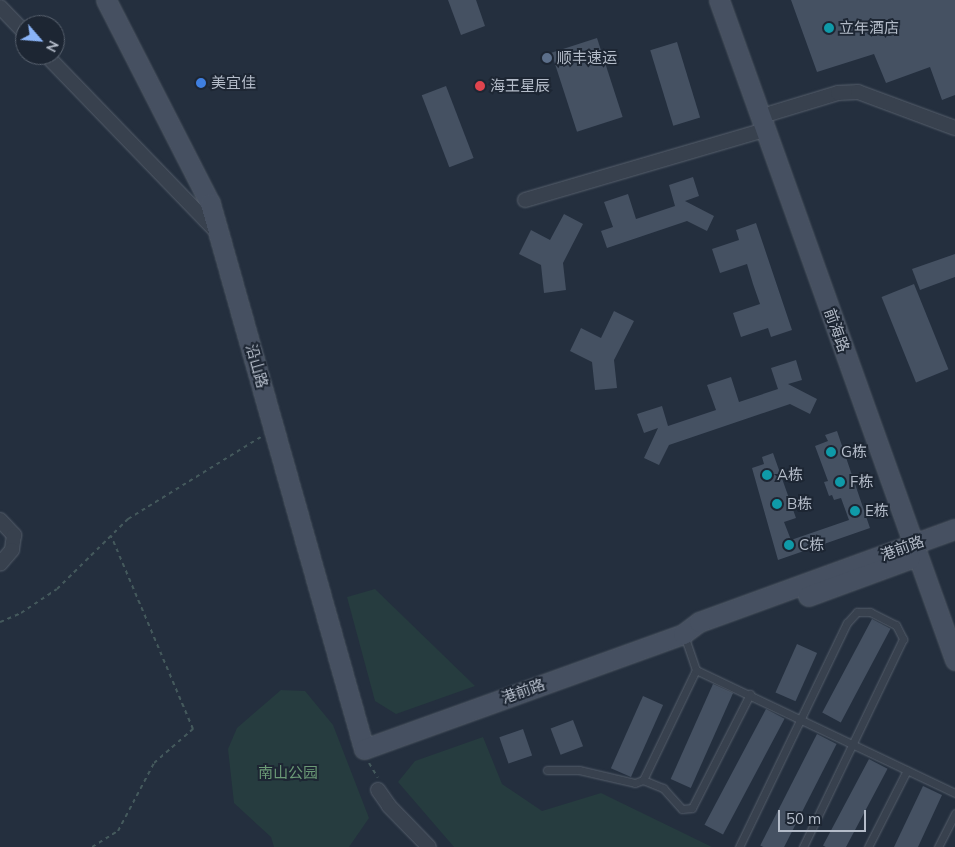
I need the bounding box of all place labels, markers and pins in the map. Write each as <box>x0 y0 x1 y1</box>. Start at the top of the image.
place label: 立年酒店 <box>839 19 899 37</box>
marker: 立年酒店 <box>823 22 835 34</box>
place label: 顺丰速运 <box>557 49 617 67</box>
marker: 顺丰速运 <box>541 52 553 64</box>
place label: 美宜佳 <box>211 74 256 92</box>
marker: 美宜佳 <box>195 77 207 89</box>
place label: 海王星辰 <box>490 77 550 95</box>
marker: 海王星辰 <box>474 80 486 92</box>
place label: G栋 <box>841 443 867 461</box>
marker: G栋 <box>825 446 837 458</box>
place label: A栋 <box>777 466 803 484</box>
marker: A栋 <box>761 469 773 481</box>
place label: F栋 <box>850 473 873 491</box>
marker: F栋 <box>834 476 846 488</box>
place label: B栋 <box>787 495 812 513</box>
marker: B栋 <box>771 498 783 510</box>
place label: E栋 <box>865 502 889 520</box>
marker: E栋 <box>849 505 861 517</box>
place label: C栋 <box>799 536 824 554</box>
marker: C栋 <box>783 539 795 551</box>

